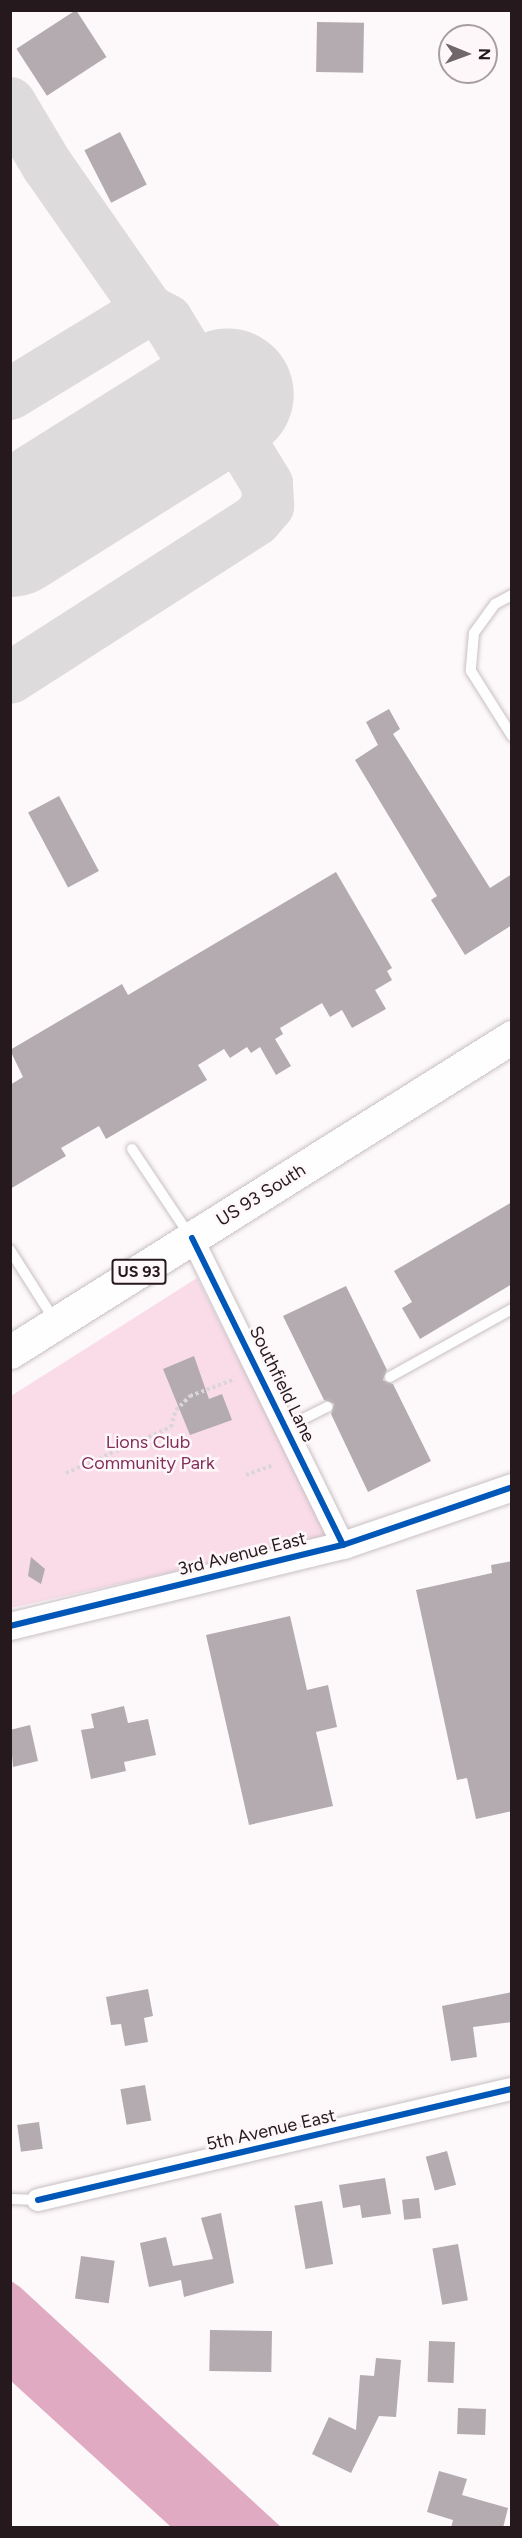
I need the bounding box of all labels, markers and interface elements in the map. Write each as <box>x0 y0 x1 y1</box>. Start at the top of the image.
north arrow <box>438 24 498 84</box>
text: N <box>475 48 494 61</box>
street label: US 93 South <box>212 1159 310 1231</box>
road number: US 93 <box>110 1259 168 1285</box>
street label: Southfield Lane <box>245 1322 319 1446</box>
park label: Lions Club Community Park <box>81 1432 215 1474</box>
street label: 3rd Avenue East <box>176 1528 308 1580</box>
street label: 5th Avenue East <box>204 2105 338 2155</box>

